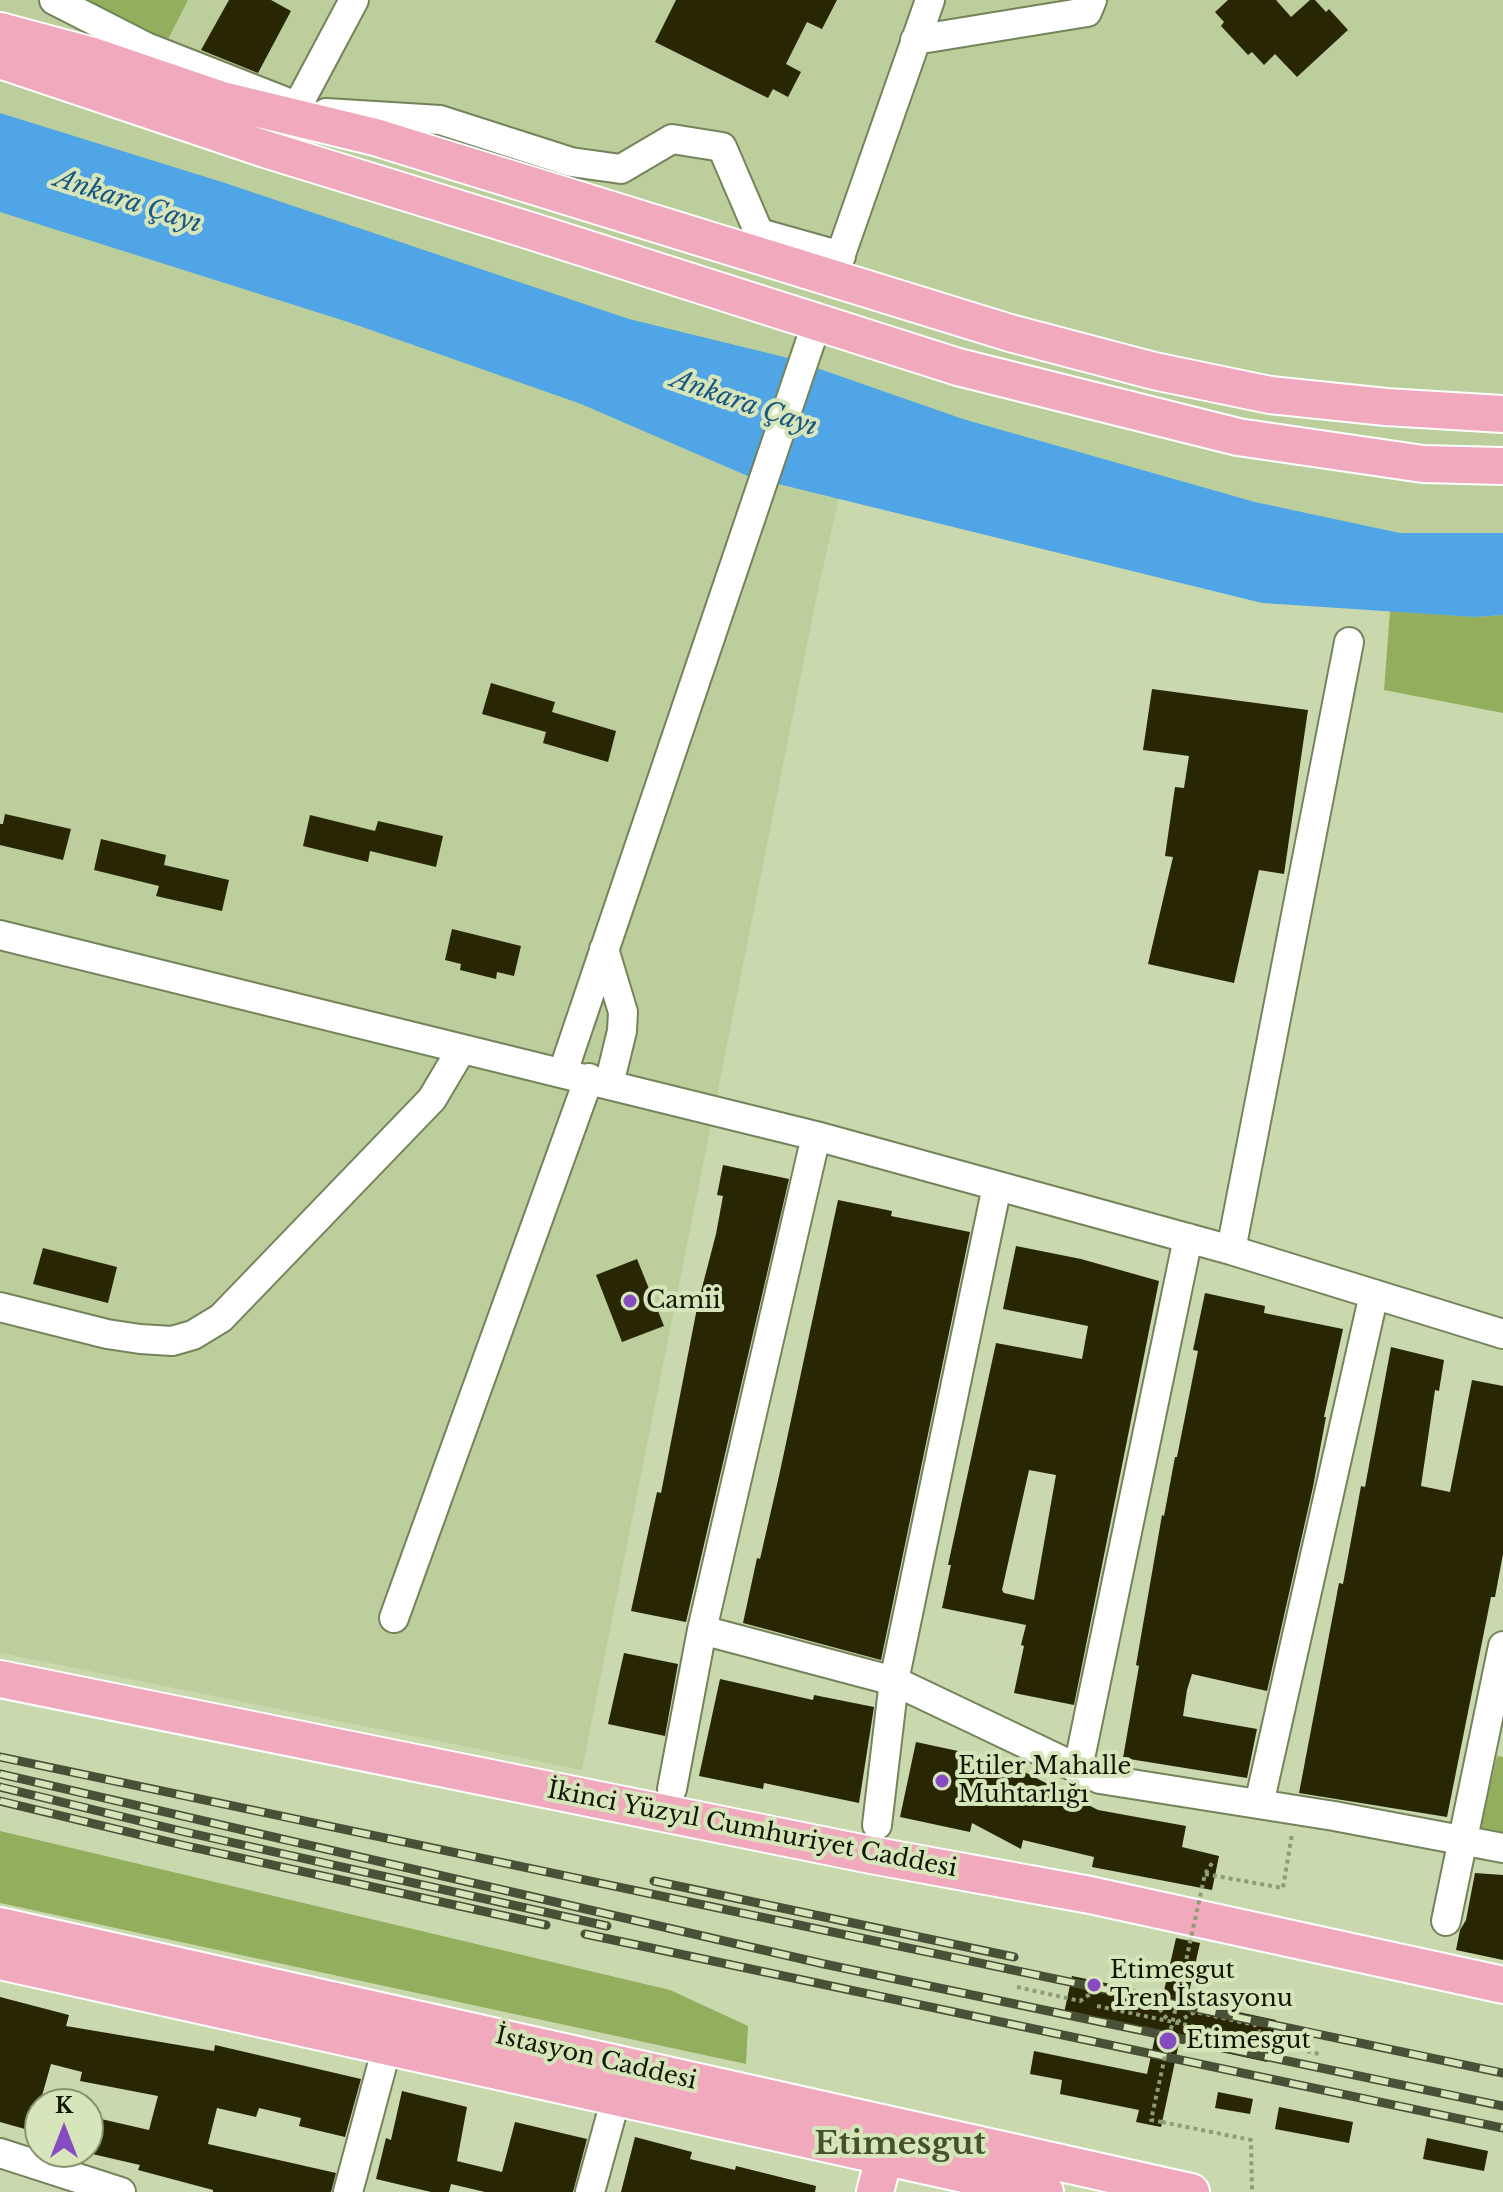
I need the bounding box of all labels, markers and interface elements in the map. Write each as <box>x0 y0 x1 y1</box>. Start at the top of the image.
water label: Ankara Çayı <box>51 164 205 240</box>
water label: Ankara Çayı <box>667 364 821 444</box>
place label: Camii <box>646 1287 721 1315</box>
marker: Camii <box>621 1292 639 1310</box>
place label: Etiler Mahalle Muhtarlığı <box>958 1753 1131 1809</box>
marker: Etiler Mahalle Muhtarlığı <box>933 1772 951 1790</box>
street label: İkinci Yüzyıl Cumhuriyet Caddesi <box>545 1776 959 1884</box>
place label: Etimesgut Tren İstasyonu <box>1110 1957 1293 2013</box>
marker: Etimesgut Tren İstasyonu <box>1085 1976 1103 1994</box>
street label: İstasyon Caddesi <box>493 2022 699 2096</box>
place label: Etimesgut <box>1186 2027 1311 2055</box>
marker: Etimesgut <box>1157 2030 1179 2052</box>
north arrow <box>24 2088 104 2168</box>
text: K <box>55 2092 73 2119</box>
district label: Etimesgut <box>814 2126 986 2164</box>

